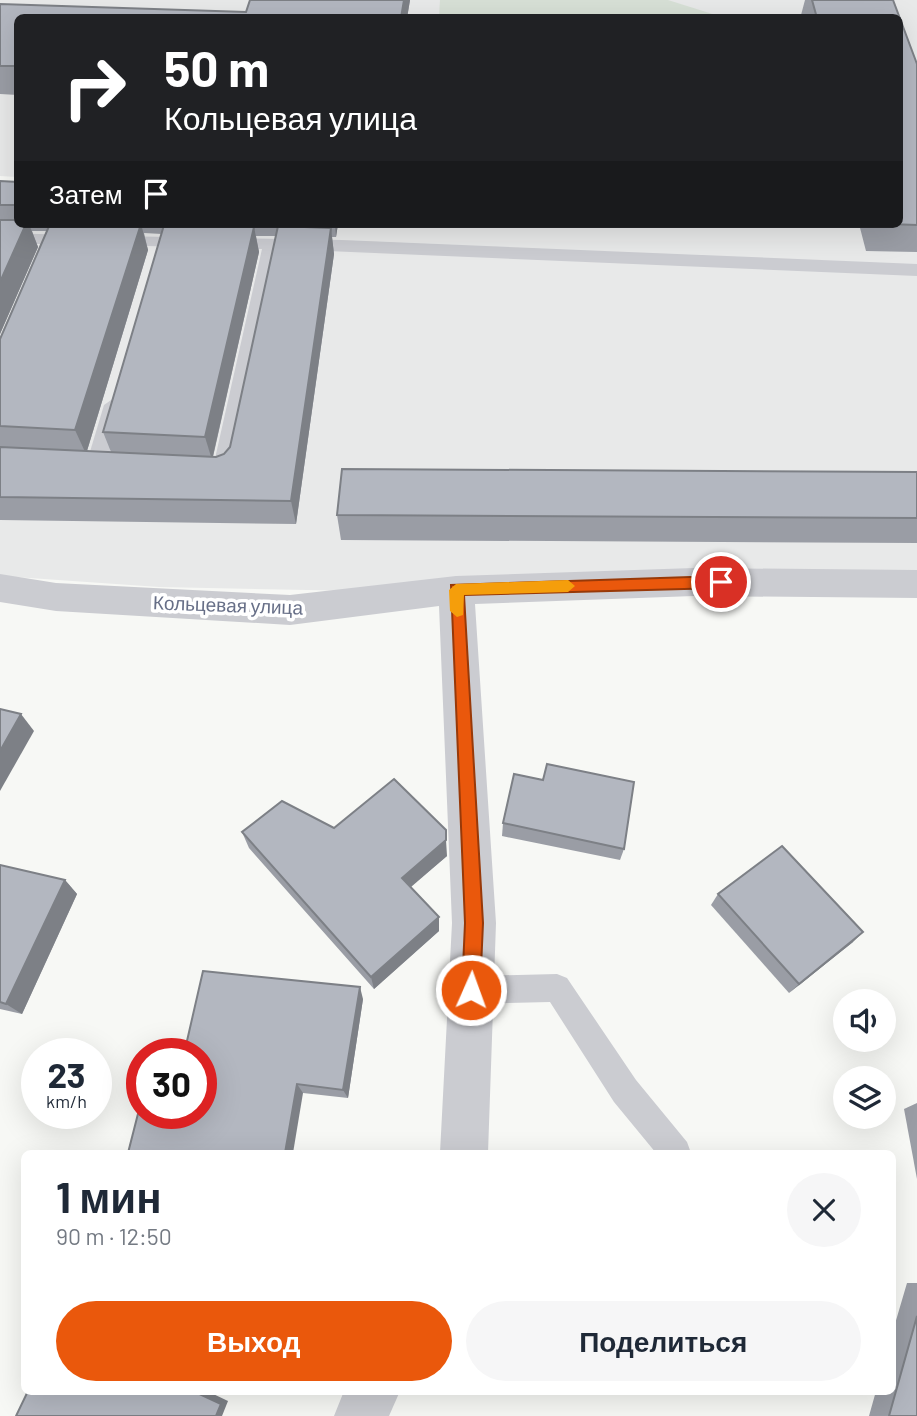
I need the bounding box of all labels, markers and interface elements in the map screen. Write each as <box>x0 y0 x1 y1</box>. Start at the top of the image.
text: 50 m <box>164 38 269 97</box>
icon: right <box>49 42 140 133</box>
text: Кольцевая улица <box>164 98 417 136</box>
icon: arrive <box>137 175 175 213</box>
text: Затем <box>49 178 123 209</box>
pin <box>691 552 751 612</box>
icon: arrive <box>702 563 740 601</box>
street label: Кольцевая улица <box>153 590 304 619</box>
position arrow <box>434 953 508 1027</box>
map controls <box>833 989 896 1129</box>
button: sound <box>833 989 896 1052</box>
speed limit sign: 30 <box>126 1038 217 1129</box>
text: 23 <box>47 1053 86 1095</box>
button: layers <box>833 1066 896 1129</box>
text: km/h <box>46 1090 87 1112</box>
text: 1 мин <box>56 1171 162 1221</box>
button: close <box>787 1173 861 1247</box>
text: 90 m · 12:50 <box>56 1222 172 1250</box>
button: Выход <box>56 1301 452 1381</box>
button: Поделиться <box>466 1301 861 1381</box>

